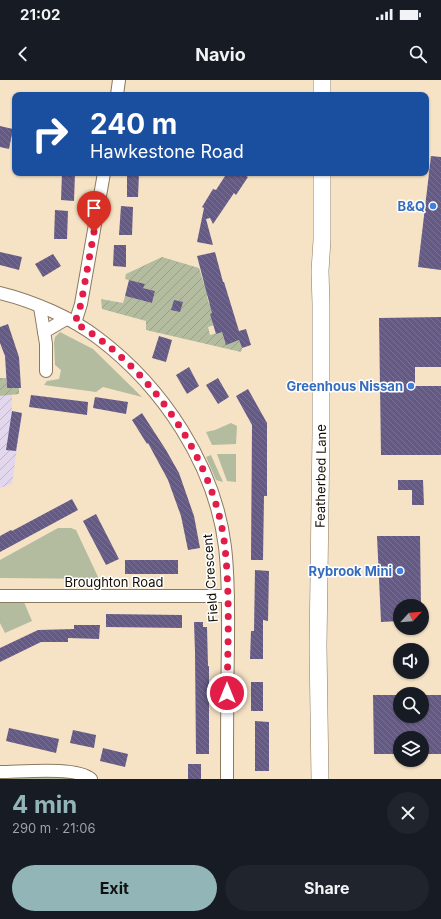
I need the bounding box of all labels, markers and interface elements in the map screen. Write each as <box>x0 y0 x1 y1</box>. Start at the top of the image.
text: 21:02 <box>20 5 61 24</box>
icon: back <box>12 43 34 65</box>
icon: search <box>407 43 429 65</box>
text: Navio <box>195 44 246 65</box>
text: 240 m <box>90 107 177 141</box>
icon: right <box>24 108 76 160</box>
text: Hawkestone Road <box>90 141 244 162</box>
pin <box>77 191 111 232</box>
icon: arrive <box>83 197 105 219</box>
place label: B&Q <box>398 198 425 214</box>
marker: B&Q <box>428 201 438 211</box>
place label: Greenhous Nissan <box>287 378 403 394</box>
marker: Greenhous Nissan <box>406 381 416 391</box>
street label: Featherbed Lane <box>312 424 329 528</box>
street label: Field Crescent <box>199 533 221 623</box>
place label: Rybrook Mini <box>309 563 392 579</box>
marker: Rybrook Mini <box>395 566 405 576</box>
street label: Broughton Road <box>65 574 163 590</box>
north arrow <box>393 599 429 635</box>
map controls <box>393 599 429 767</box>
button: sound <box>393 643 429 679</box>
position arrow <box>206 672 248 714</box>
button: search <box>393 687 429 723</box>
button: layers <box>393 731 429 767</box>
text: 4 min <box>12 790 77 819</box>
button: close <box>387 792 429 834</box>
text: 290 m · 21:06 <box>12 820 96 836</box>
button: Exit <box>12 865 217 911</box>
button: Share <box>225 865 429 911</box>

